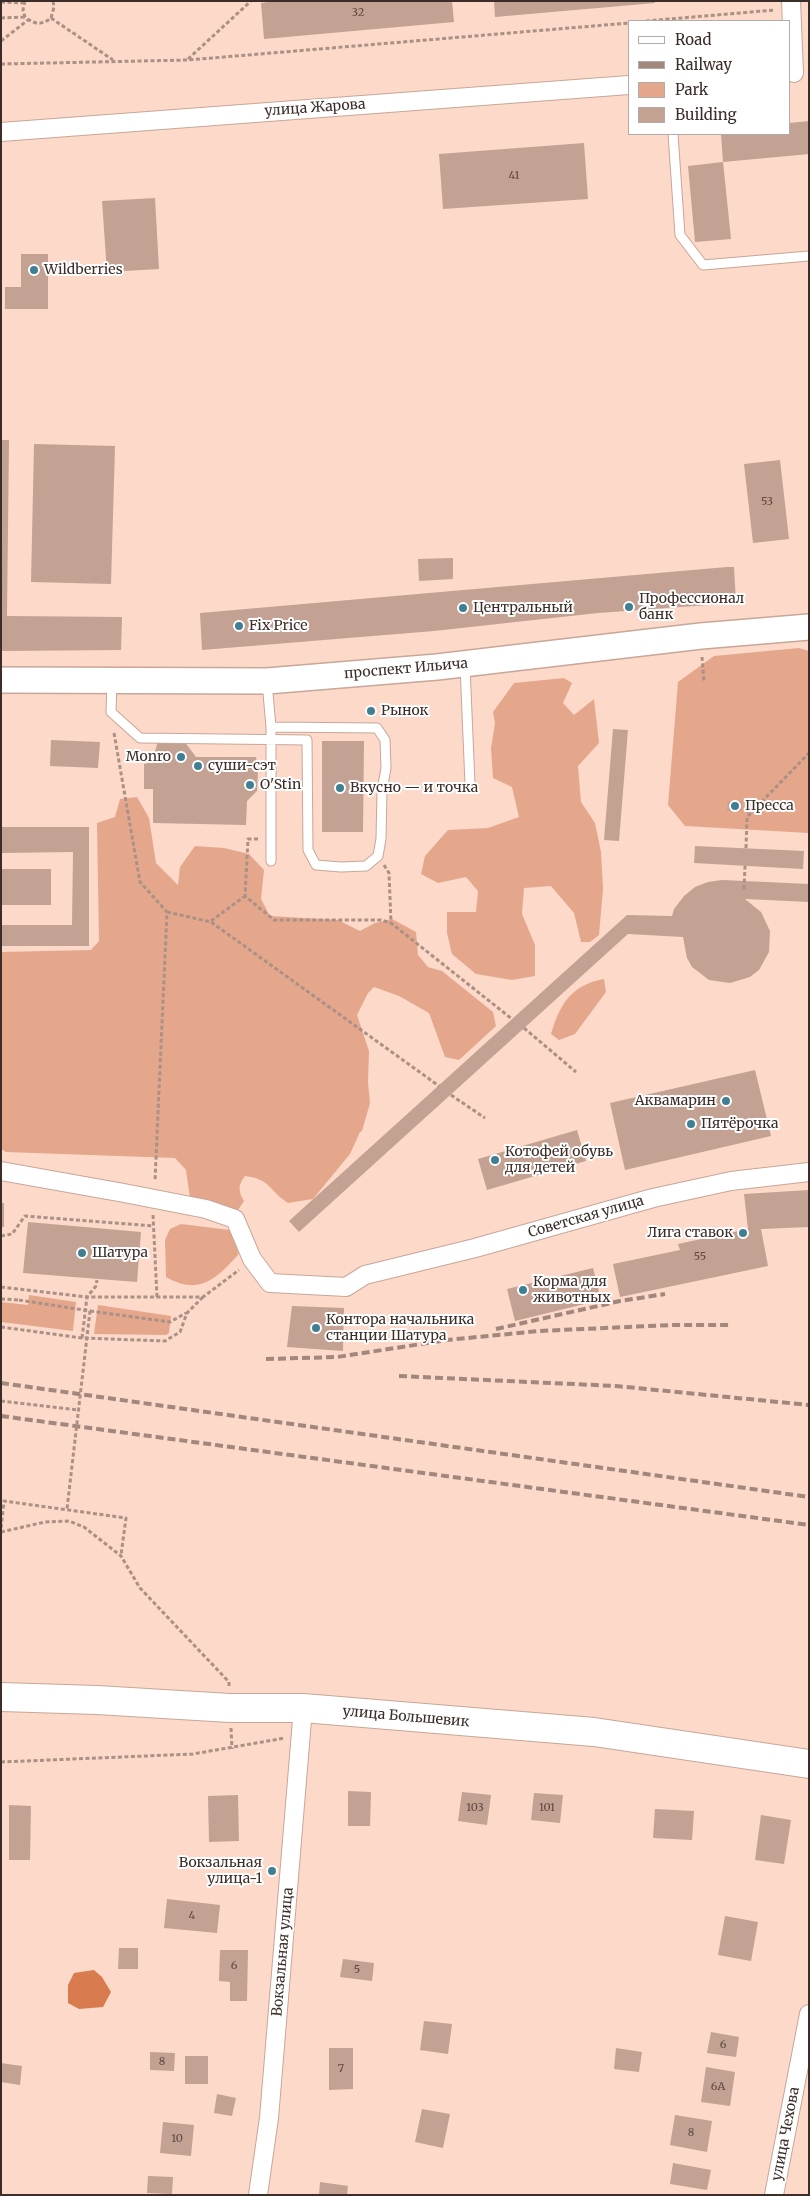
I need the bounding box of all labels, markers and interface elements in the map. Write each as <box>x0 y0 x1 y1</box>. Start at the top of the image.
house number: 32 <box>352 6 364 20</box>
legend <box>628 20 790 135</box>
text: Road <box>675 30 711 49</box>
text: Railway <box>675 55 732 74</box>
text: Park <box>675 80 708 99</box>
street label: улица Жарова <box>264 96 366 120</box>
text: Building <box>675 105 737 124</box>
house number: 41 <box>509 169 519 183</box>
place label: Wildberries <box>44 262 123 278</box>
marker: Wildberries <box>28 264 40 276</box>
house number: 53 <box>761 495 773 509</box>
place label: Профессионал банк <box>639 591 744 624</box>
place label: Центральный <box>473 600 573 616</box>
marker: Профессионал банк <box>623 601 635 613</box>
marker: Центральный <box>457 602 469 614</box>
place label: Fix Price <box>249 618 308 634</box>
marker: Fix Price <box>233 620 245 632</box>
street label: проспект Ильича <box>343 655 469 683</box>
place label: Рынок <box>381 703 428 719</box>
marker: Рынок <box>365 705 377 717</box>
place label: Monro <box>126 749 171 765</box>
marker: Monro <box>175 751 187 763</box>
place label: суши-сэт <box>208 758 276 774</box>
marker: суши-сэт <box>192 760 204 772</box>
place label: O'Stin <box>260 777 301 793</box>
marker: O'Stin <box>244 779 256 791</box>
place label: Вкусно — и точка <box>350 780 478 796</box>
marker: Вкусно — и точка <box>334 782 346 794</box>
place label: Пресса <box>745 798 794 814</box>
marker: Пресса <box>729 800 741 812</box>
place label: Аквамарин <box>635 1093 716 1109</box>
marker: Аквамарин <box>720 1095 732 1107</box>
place label: Пятёрочка <box>701 1116 778 1132</box>
marker: Пятёрочка <box>685 1118 697 1130</box>
place label: Котофей обувь для детей <box>505 1144 613 1176</box>
marker: Котофей обувь для детей <box>489 1154 501 1166</box>
street label: Советская улица <box>526 1192 646 1242</box>
place label: Лига ставок <box>647 1225 733 1241</box>
marker: Лига ставок <box>737 1227 749 1239</box>
place label: Шатура <box>92 1245 148 1261</box>
marker: Шатура <box>76 1247 88 1259</box>
house number: 55 <box>694 1250 706 1264</box>
place label: Корма для животных <box>533 1274 611 1306</box>
marker: Корма для животных <box>517 1284 529 1296</box>
place label: Контора начальника станции Шатура <box>326 1312 474 1344</box>
marker: Контора начальника станции Шатура <box>310 1322 322 1334</box>
street label: улица Большевик <box>342 1703 470 1731</box>
house number: 103 <box>466 1801 484 1815</box>
house number: 101 <box>539 1801 555 1815</box>
place label: Вокзальная улица-1 <box>179 1855 262 1888</box>
marker: Вокзальная улица-1 <box>266 1865 278 1877</box>
street label: Вокзальная улица <box>269 1887 297 2017</box>
house number: 4 <box>189 1909 195 1923</box>
house number: 6 <box>231 1959 237 1973</box>
house number: 5 <box>354 1963 360 1977</box>
house number: 6 <box>720 2038 726 2052</box>
house number: 8 <box>159 2055 165 2069</box>
house number: 7 <box>338 2062 344 2076</box>
house number: 6А <box>711 2080 725 2094</box>
street label: улица Чехова <box>769 2086 803 2182</box>
house number: 8 <box>688 2126 694 2140</box>
house number: 10 <box>171 2132 183 2146</box>

